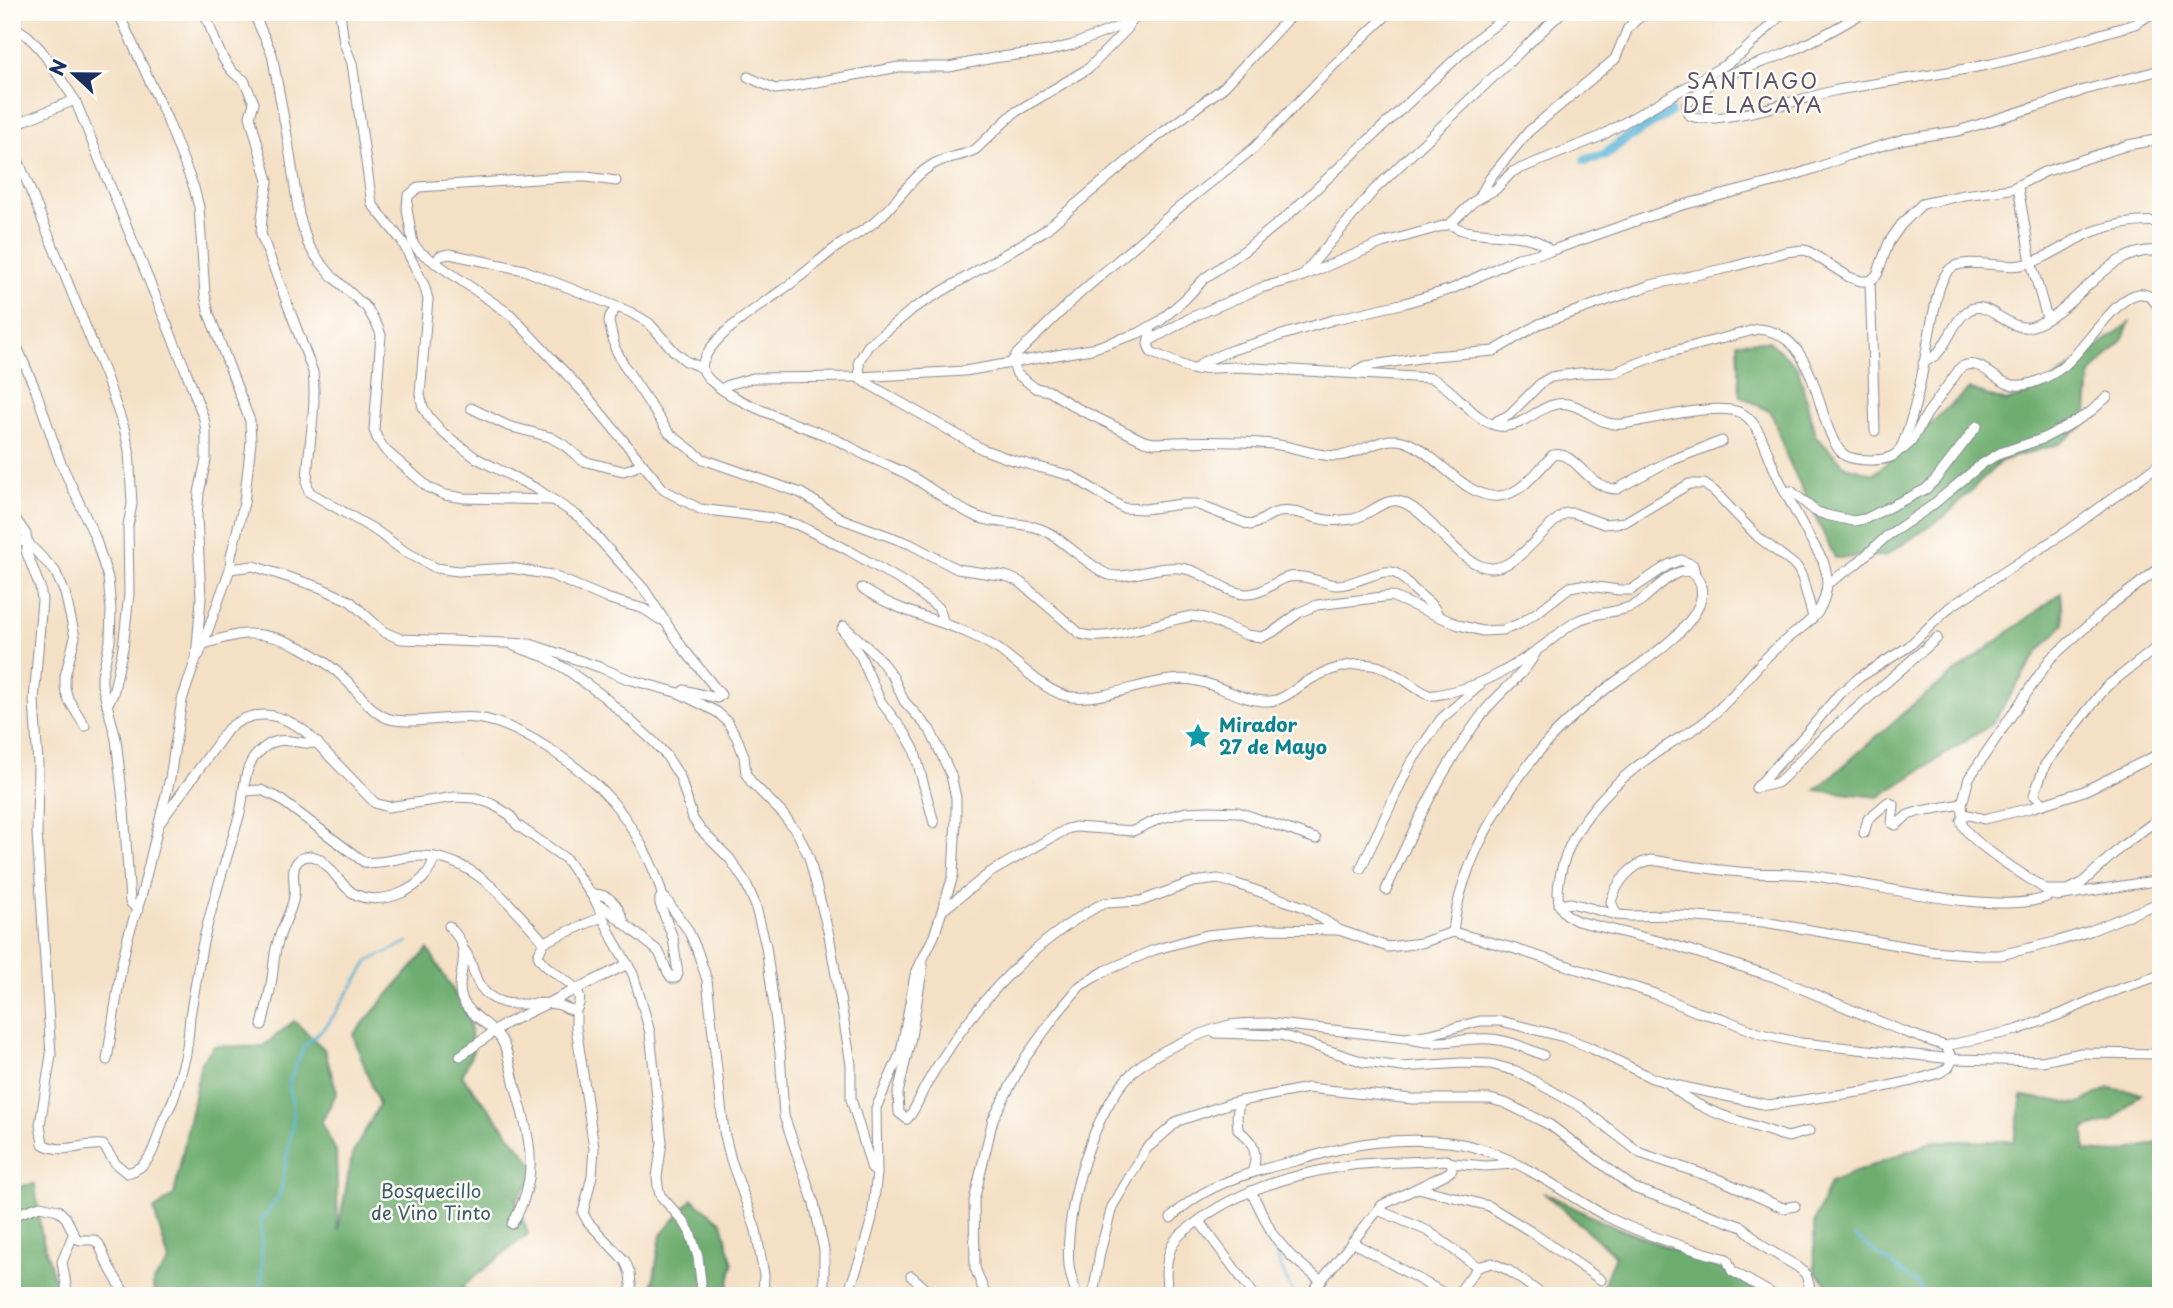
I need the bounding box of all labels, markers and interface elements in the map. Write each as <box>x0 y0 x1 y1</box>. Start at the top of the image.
north arrow <box>38 38 108 108</box>
text: N <box>42 55 73 79</box>
district label: SANTIAGO DE LACAYA <box>1682 64 1824 120</box>
place label: Mirador 27 de Mayo <box>1219 710 1327 760</box>
place icon: Mirador 27 de Mayo <box>1183 721 1213 751</box>
park label: Bosquecillo de Vino Tinto <box>371 1176 491 1226</box>

